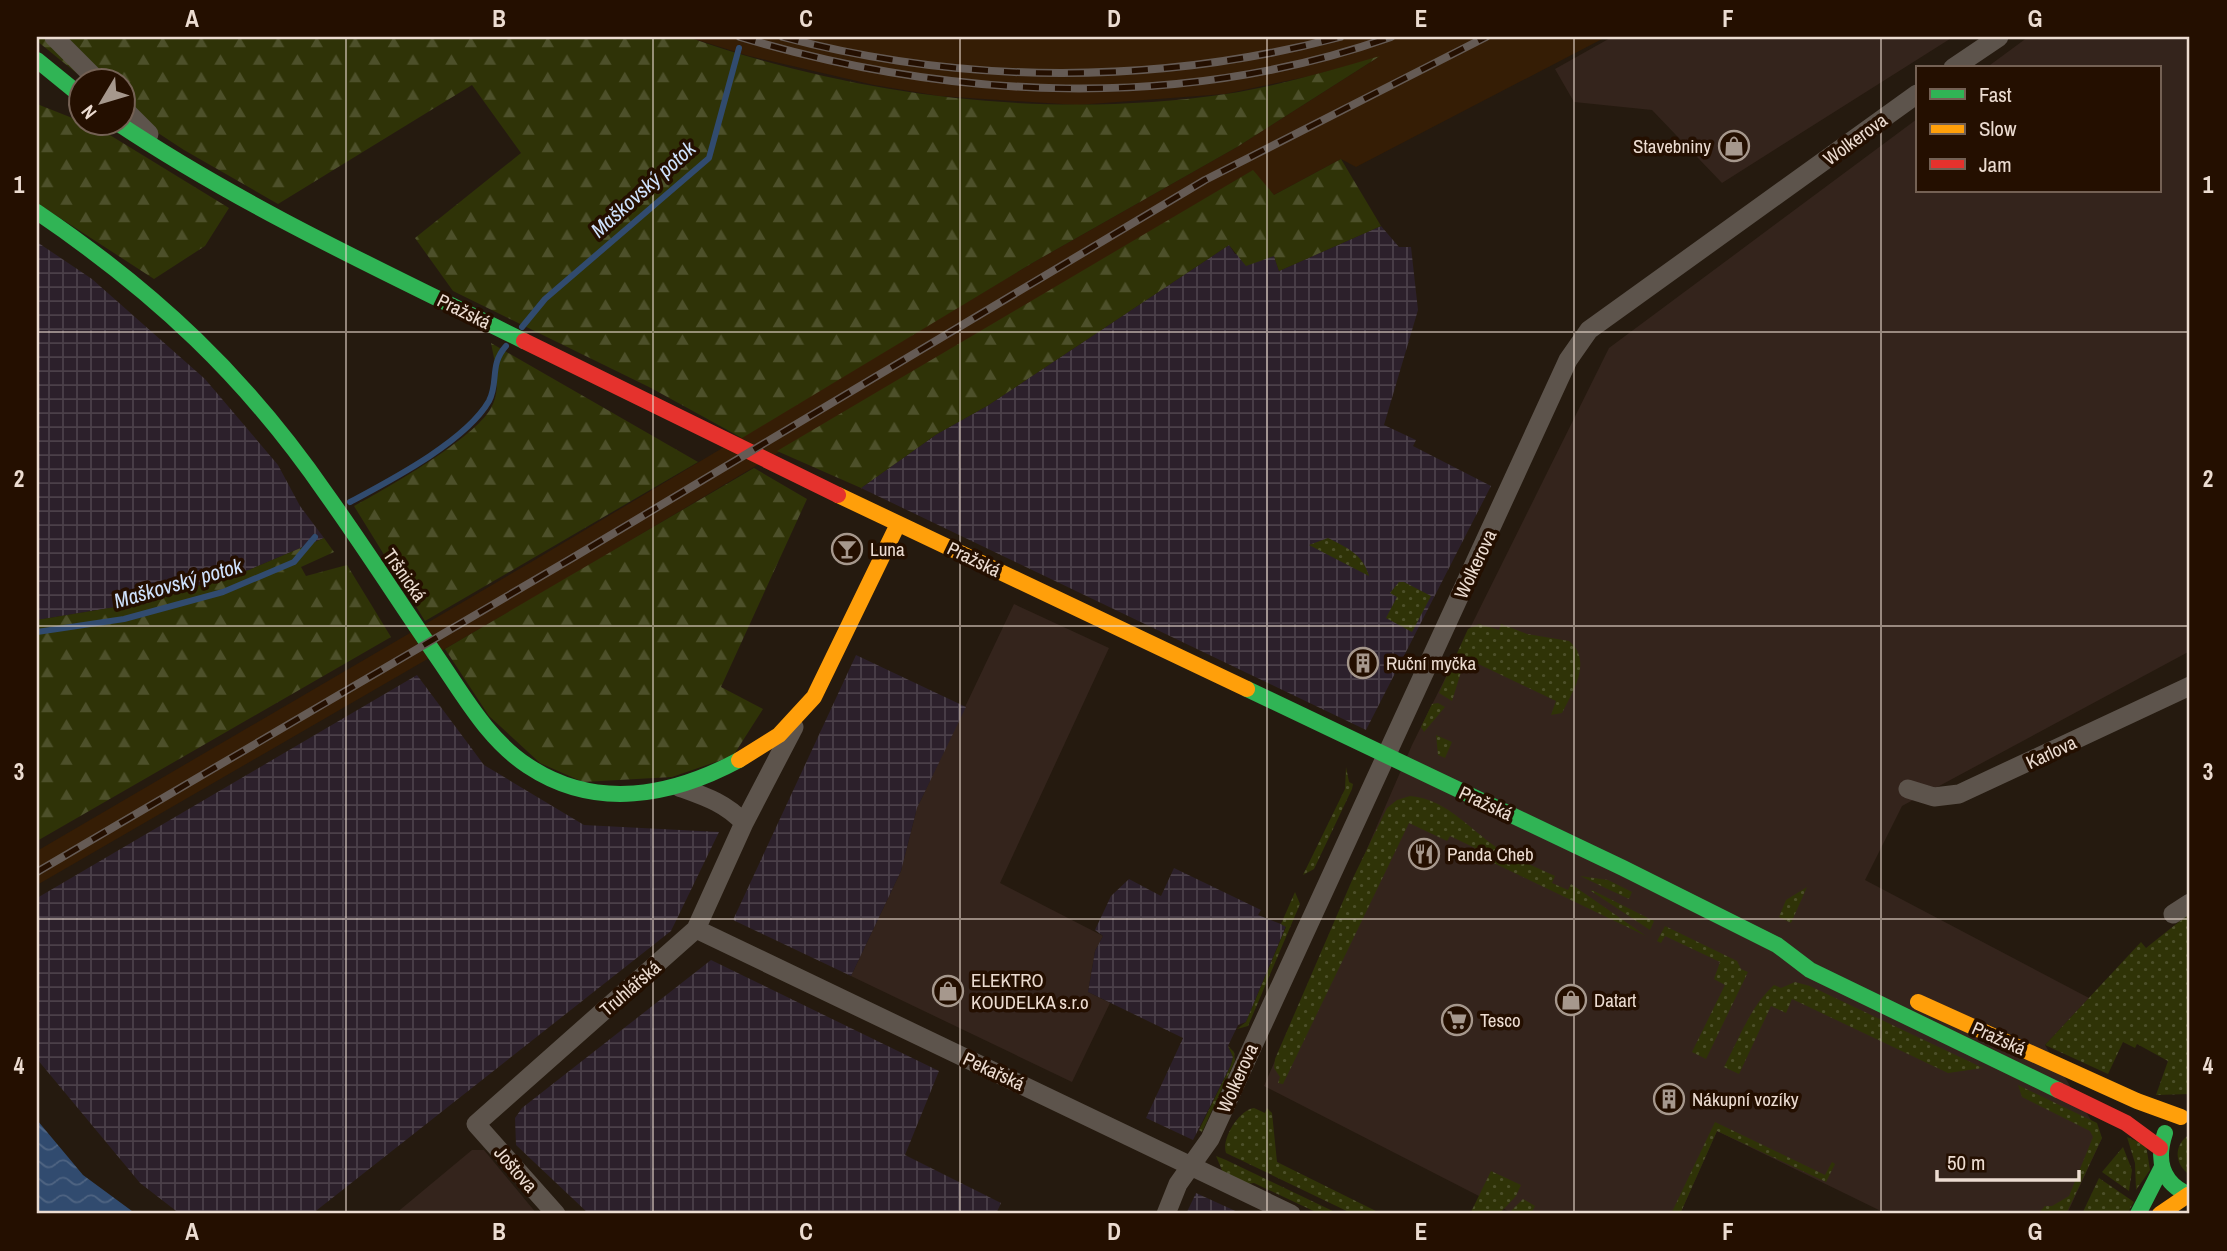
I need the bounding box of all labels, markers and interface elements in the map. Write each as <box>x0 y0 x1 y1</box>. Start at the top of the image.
text: A <box>185 3 199 34</box>
text: B <box>492 3 506 34</box>
text: C <box>799 3 813 34</box>
text: D <box>1107 3 1121 34</box>
text: E <box>1415 3 1427 34</box>
text: F <box>1722 3 1734 34</box>
text: G <box>2028 3 2042 34</box>
north arrow <box>66 66 136 136</box>
legend <box>1916 66 2160 192</box>
text: Fast <box>1979 80 2012 109</box>
text: N <box>75 100 102 125</box>
street label: Wolkerova <box>1818 107 1893 171</box>
text: Slow <box>1979 114 2017 143</box>
shop icon: Stavebniny <box>1717 129 1751 163</box>
water label: Maškovský potok <box>584 133 703 244</box>
place label: Stavebniny <box>1633 133 1711 159</box>
text: Jam <box>1979 150 2012 179</box>
text: 1 <box>14 169 25 200</box>
text: 1 <box>2203 169 2214 200</box>
street label: Pražská <box>433 287 495 335</box>
text: 2 <box>14 463 24 494</box>
text: 2 <box>2203 463 2213 494</box>
street label: Wolkerova <box>1448 525 1502 603</box>
bar icon: Luna <box>830 532 864 566</box>
street label: Pražská <box>943 535 1005 583</box>
place label: Luna <box>870 536 905 562</box>
street label: Tršnická <box>377 543 433 607</box>
water label: Maškovský potok <box>111 550 247 615</box>
building icon: Ruční myčka <box>1346 646 1380 680</box>
place label: Ruční myčka <box>1386 650 1476 676</box>
street label: Karlova <box>2022 729 2081 775</box>
text: 3 <box>14 756 24 787</box>
text: 3 <box>2203 756 2213 787</box>
street label: Pražská <box>1455 779 1517 827</box>
restaurant icon: Panda Cheb <box>1407 837 1441 871</box>
place label: Panda Cheb <box>1447 841 1534 867</box>
street label: Truhlářská <box>594 954 666 1022</box>
place label: ELEKTRO KOUDELKA s.r.o <box>971 967 1089 1015</box>
shop icon: ELEKTRO KOUDELKA s.r.o <box>931 974 965 1008</box>
shop icon: Datart <box>1554 983 1588 1017</box>
place label: Datart <box>1594 987 1637 1013</box>
supermarket icon: Tesco <box>1440 1003 1474 1037</box>
place label: Tesco <box>1480 1007 1521 1033</box>
street label: Pražská <box>1968 1015 2030 1061</box>
street label: Wolkerova <box>1210 1039 1264 1117</box>
street label: Pekařská <box>959 1045 1029 1097</box>
text: 4 <box>14 1050 25 1081</box>
text: 4 <box>2203 1050 2214 1081</box>
building icon: Nákupní vozíky <box>1652 1082 1686 1116</box>
place label: Nákupní vozíky <box>1692 1086 1799 1112</box>
scale bar <box>1937 1139 2078 1183</box>
street label: Joštova <box>489 1140 544 1198</box>
text: 50 m <box>1947 1148 1985 1177</box>
text: A <box>185 1216 199 1247</box>
text: B <box>492 1216 506 1247</box>
text: C <box>799 1216 813 1247</box>
text: D <box>1107 1216 1121 1247</box>
text: E <box>1415 1216 1427 1247</box>
text: F <box>1722 1216 1734 1247</box>
text: G <box>2028 1216 2042 1247</box>

